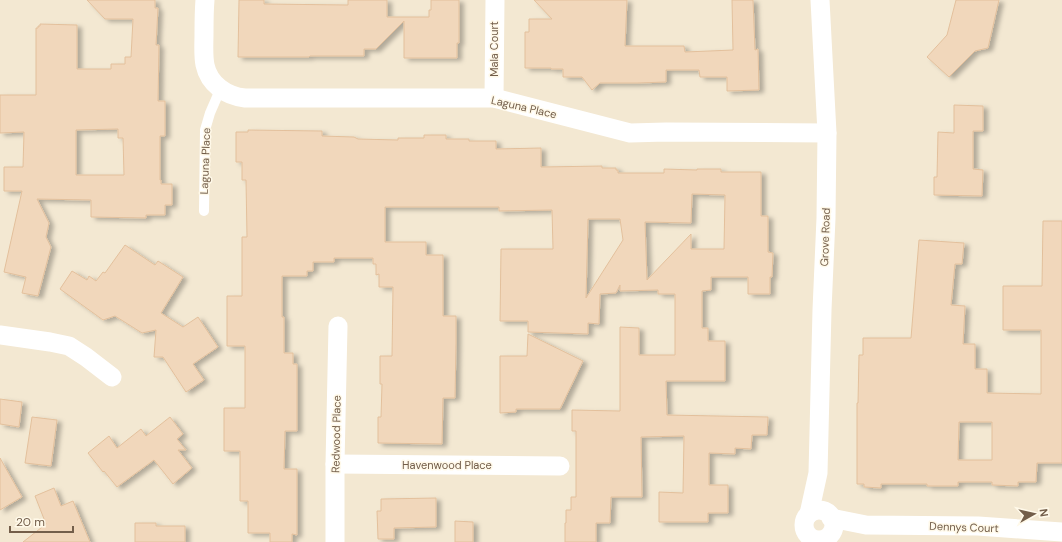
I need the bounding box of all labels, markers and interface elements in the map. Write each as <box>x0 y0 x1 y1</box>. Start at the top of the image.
street label: Mala Court <box>487 21 501 77</box>
street label: Laguna Place <box>490 93 558 121</box>
street label: Laguna Place <box>197 127 213 195</box>
street label: Grove Road <box>817 207 833 267</box>
street label: Redwood Place <box>328 395 344 473</box>
street label: Havenwood Place <box>402 458 492 472</box>
north arrow <box>1014 494 1054 534</box>
scale bar <box>10 508 73 534</box>
text: N <box>1036 508 1051 518</box>
text: 20 m <box>16 514 45 530</box>
street label: Dennys Court <box>929 519 999 535</box>

